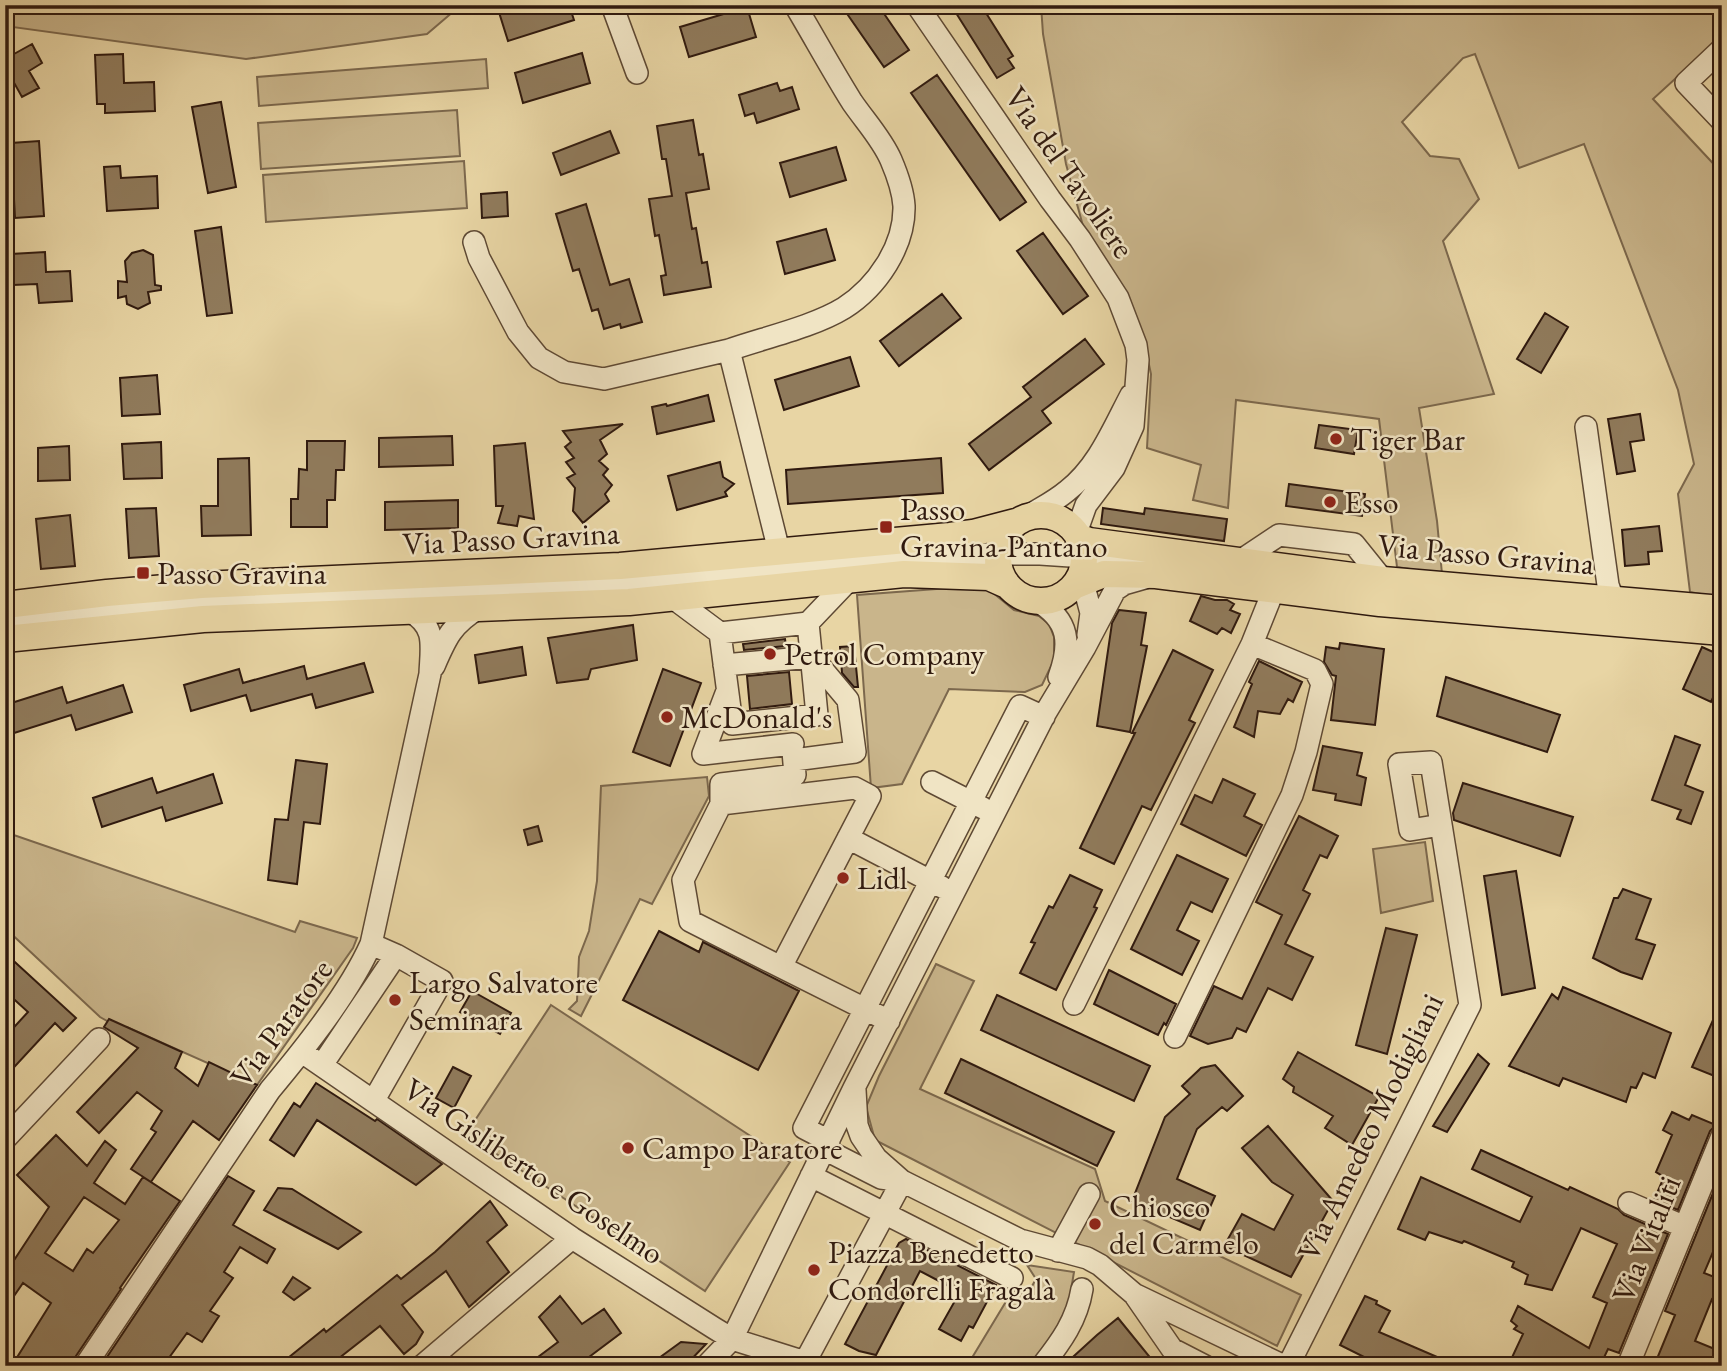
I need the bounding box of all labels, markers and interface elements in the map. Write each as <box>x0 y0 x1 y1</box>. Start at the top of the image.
street label: Via del Tavoliere <box>995 78 1145 266</box>
place label: Tiger Bar <box>1350 418 1465 460</box>
marker: Tiger Bar <box>1328 431 1344 447</box>
place label: Esso <box>1344 481 1399 523</box>
place label: Passo Gravina-Pantano <box>900 488 1108 567</box>
marker: Esso <box>1322 494 1338 510</box>
street label: Via Passo Gravina <box>401 511 621 565</box>
marker: Passo Gravina-Pantano <box>878 519 894 535</box>
street label: Via Passo Gravina <box>1376 524 1596 584</box>
place label: Passo Gravina <box>157 552 327 594</box>
marker: Passo Gravina <box>135 565 151 581</box>
place label: Petrol Company <box>784 633 986 675</box>
marker: Petrol Company <box>762 646 778 662</box>
place label: McDonald's <box>681 696 832 738</box>
marker: McDonald's <box>659 709 675 725</box>
place label: Lidl <box>857 857 908 899</box>
marker: Lidl <box>835 870 851 886</box>
street label: Via Paratore <box>220 950 342 1096</box>
place label: Largo Salvatore Seminara <box>409 961 598 1040</box>
street label: Via Amedeo Modigliani <box>1287 986 1453 1268</box>
marker: Largo Salvatore Seminara <box>387 992 403 1008</box>
street label: Via Gisliberto e Goselmo <box>395 1068 673 1274</box>
place label: Campo Paratore <box>642 1127 843 1169</box>
marker: Campo Paratore <box>620 1140 636 1156</box>
street label: Via Vitaliti <box>1602 1169 1690 1308</box>
place label: Chiosco del Carmelo <box>1109 1185 1259 1264</box>
marker: Chiosco del Carmelo <box>1087 1216 1103 1232</box>
place label: Piazza Benedetto Condorelli Fragalà <box>828 1231 1055 1310</box>
marker: Piazza Benedetto Condorelli Fragalà <box>806 1262 822 1278</box>

